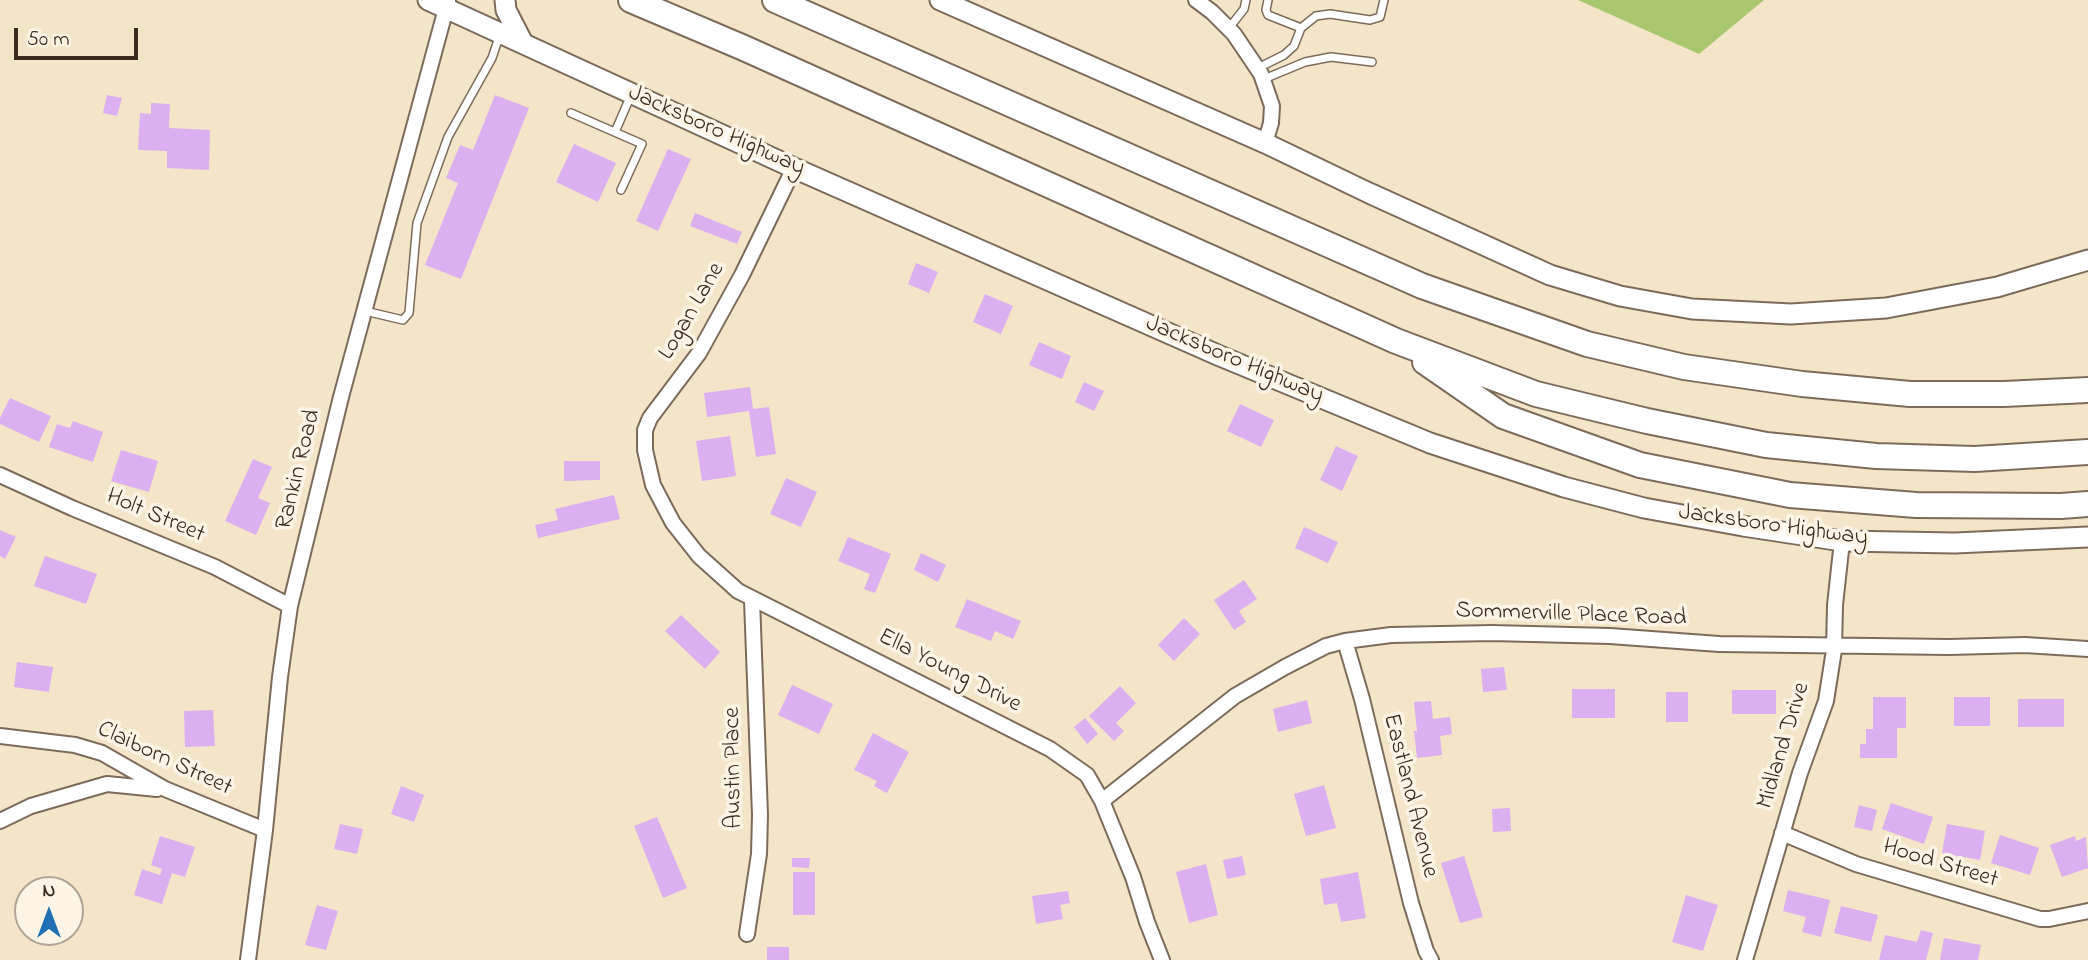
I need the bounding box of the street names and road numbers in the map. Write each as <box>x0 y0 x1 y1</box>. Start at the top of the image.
street label: Jacksboro Highway <box>623 80 809 184</box>
street label: Logan Lane <box>654 258 732 366</box>
street label: Jacksboro Highway <box>1141 310 1327 412</box>
street label: Rankin Road <box>271 407 329 533</box>
street label: Holt Street <box>101 483 209 551</box>
street label: Jacksboro Highway <box>1677 499 1869 555</box>
street label: Sommerville Place Road <box>1455 598 1687 634</box>
street label: Ella Young Drive <box>873 624 1025 720</box>
street label: Midland Drive <box>1752 679 1818 813</box>
street label: Austin Place <box>720 707 750 829</box>
street label: Eastland Avenue <box>1375 711 1443 881</box>
street label: Claiborn Street <box>92 716 236 804</box>
street label: Hood Street <box>1879 834 2001 896</box>

